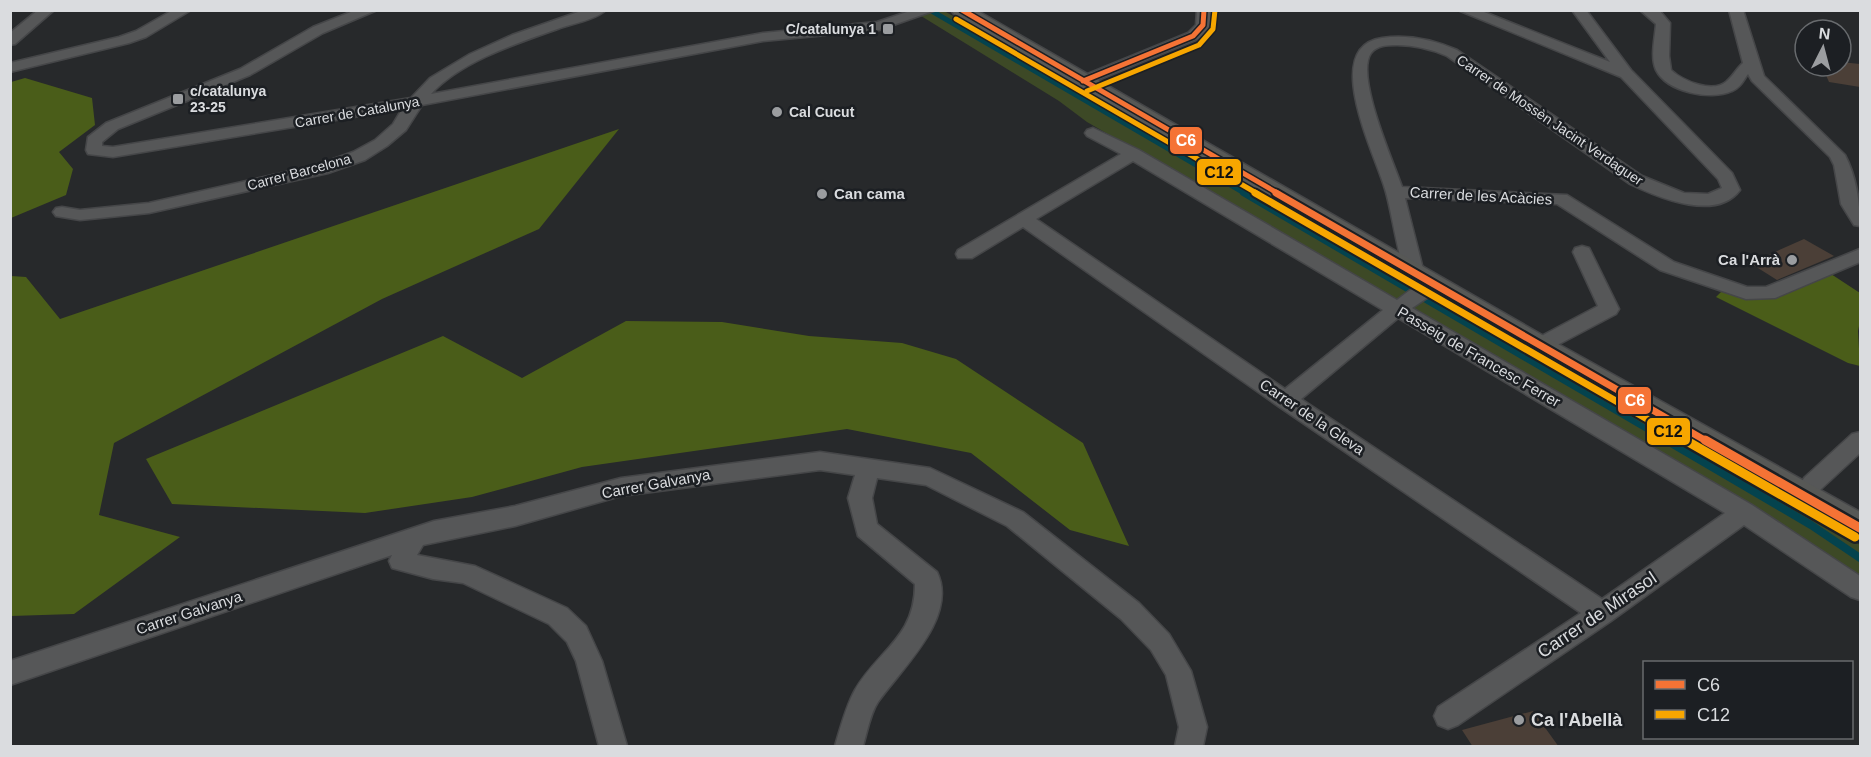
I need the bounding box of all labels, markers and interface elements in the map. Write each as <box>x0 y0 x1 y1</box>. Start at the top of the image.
north arrow <box>1793 18 1853 78</box>
place label: C/catalunya 1 <box>786 21 876 37</box>
marker: C/catalunya 1 <box>881 22 895 36</box>
text: N <box>1818 25 1831 43</box>
street label: Carrer de Mossèn Jacint Verdaguer <box>1454 52 1646 189</box>
place label: c/catalunya 23-25 <box>190 83 266 115</box>
marker: c/catalunya 23-25 <box>171 92 185 106</box>
street label: Carrer de Catalunya <box>294 93 421 131</box>
place label: Cal Cucut <box>789 104 855 120</box>
marker: Cal Cucut <box>770 105 784 119</box>
line badge: C6 <box>1169 126 1203 155</box>
text: C6 <box>1176 132 1196 149</box>
street label: Carrer Barcelona <box>245 150 353 194</box>
line badge: C12 <box>1196 158 1242 186</box>
text: C12 <box>1204 164 1234 181</box>
street label: Carrer de les Acàcies <box>1409 183 1553 208</box>
place label: Can cama <box>834 185 906 202</box>
marker: Can cama <box>815 187 829 201</box>
place label: Ca l'Arrà <box>1718 251 1781 268</box>
marker: Ca l'Arrà <box>1785 253 1799 267</box>
street label: Passeig de Francesc Ferrer <box>1395 303 1564 410</box>
street label: Carrer de la Gleva <box>1257 375 1368 458</box>
line badge: C6 <box>1617 386 1652 415</box>
text: C6 <box>1625 392 1645 409</box>
line badge: C12 <box>1646 417 1691 446</box>
text: C12 <box>1653 423 1683 440</box>
street label: Carrer Galvanya <box>600 465 712 501</box>
street label: Carrer de Mirasol <box>1534 568 1660 662</box>
street label: Carrer Galvanya <box>134 587 244 638</box>
legend <box>1643 661 1853 739</box>
text: C6 <box>1697 675 1720 695</box>
text: C12 <box>1697 705 1730 725</box>
place label: Ca l'Abellà <box>1531 710 1623 730</box>
marker: Ca l'Abellà <box>1512 713 1526 727</box>

